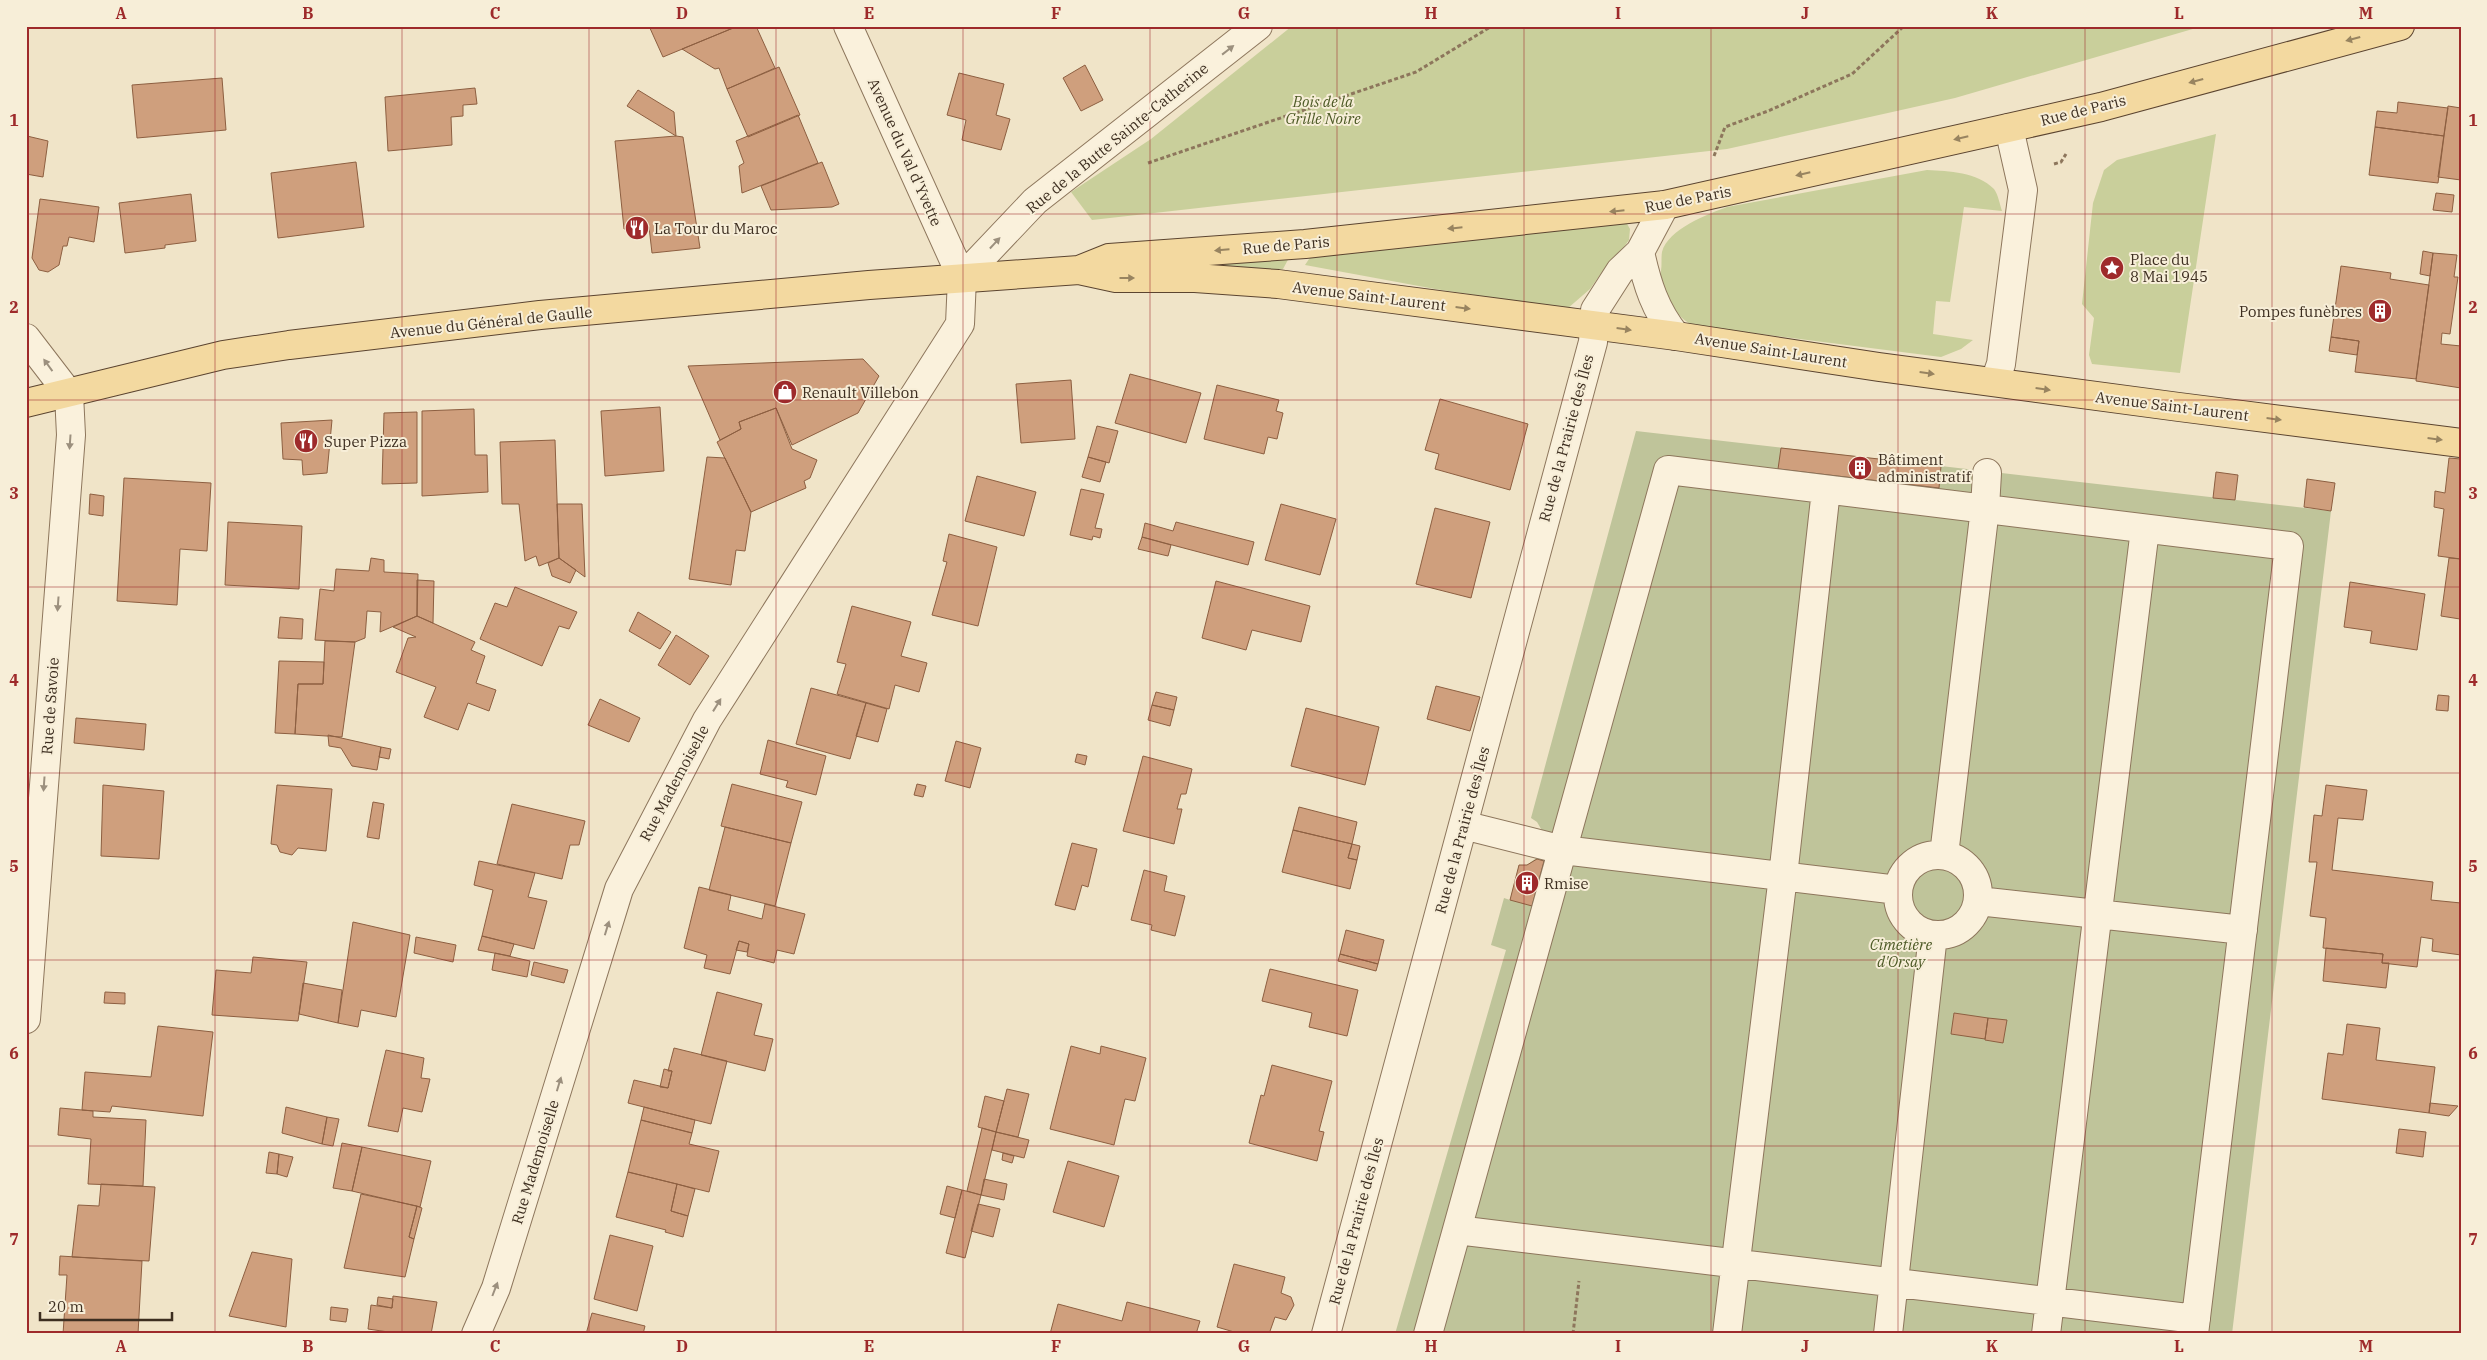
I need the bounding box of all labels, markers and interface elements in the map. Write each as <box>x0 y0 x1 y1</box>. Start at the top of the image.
text: A <box>115 3 127 23</box>
text: B <box>302 3 314 23</box>
text: C <box>490 3 500 23</box>
text: D <box>676 3 688 23</box>
text: E <box>864 3 874 23</box>
text: F <box>1051 3 1061 23</box>
text: G <box>1238 3 1250 23</box>
text: H <box>1425 3 1438 23</box>
text: I <box>1615 3 1621 23</box>
text: J <box>1801 3 1809 23</box>
text: K <box>1986 3 1999 23</box>
text: L <box>2174 3 2184 23</box>
text: M <box>2359 3 2373 23</box>
one-way arrow <box>2346 36 2361 44</box>
one-way arrow <box>1221 45 1235 55</box>
street label: Rue de la Butte Sainte-Catherine <box>1022 59 1212 217</box>
street label: Avenue du Val d'Yvette <box>864 75 946 229</box>
one-way arrow <box>2188 77 2203 85</box>
street label: Rue de Paris <box>2038 90 2128 130</box>
park label: Bois de la Grille Noire <box>1285 92 1361 128</box>
text: 1 <box>9 110 19 130</box>
text: 1 <box>2468 110 2478 130</box>
one-way arrow <box>1953 135 1969 143</box>
one-way arrow <box>1795 170 1810 178</box>
street label: Rue de Paris <box>1643 181 1733 217</box>
one-way arrow <box>1609 207 1625 215</box>
restaurant icon: La Tour du Maroc <box>624 215 650 241</box>
place label: La Tour du Maroc <box>654 219 778 238</box>
one-way arrow <box>1447 224 1463 232</box>
street label: Rue de Paris <box>1242 232 1330 258</box>
one-way arrow <box>989 237 1001 249</box>
one-way arrow <box>1214 247 1230 255</box>
place label: Place du 8 Mai 1945 <box>2130 250 2208 286</box>
place icon: Place du 8 Mai 1945 <box>2099 255 2125 281</box>
one-way arrow <box>1120 274 1136 282</box>
street label: Avenue Saint-Laurent <box>1291 277 1447 315</box>
text: 2 <box>9 297 19 317</box>
text: 2 <box>2468 297 2478 317</box>
building icon: Pompes funèbres <box>2367 298 2393 324</box>
street label: Avenue du Général de Gaulle <box>389 302 593 342</box>
place label: Pompes funèbres <box>2239 302 2362 321</box>
one-way arrow <box>1456 304 1472 312</box>
one-way arrow <box>1617 325 1633 333</box>
street label: Avenue Saint-Laurent <box>1693 329 1849 371</box>
street label: Rue de la Prairie des Îles <box>1535 352 1597 524</box>
one-way arrow <box>43 358 53 372</box>
one-way arrow <box>1920 369 1936 377</box>
shop icon: Renault Villebon <box>772 379 798 405</box>
place label: Renault Villebon <box>802 383 919 402</box>
one-way arrow <box>2036 385 2052 393</box>
street label: Avenue Saint-Laurent <box>2094 387 2250 425</box>
one-way arrow <box>2266 415 2282 423</box>
restaurant icon: Super Pizza <box>293 428 319 454</box>
place label: Super Pizza <box>324 432 407 451</box>
one-way arrow <box>66 435 74 451</box>
one-way arrow <box>2428 435 2444 443</box>
place label: Bâtiment administratif <box>1878 450 1972 486</box>
building icon: Bâtiment administratif <box>1847 455 1873 481</box>
text: 3 <box>9 483 19 503</box>
text: 3 <box>2468 483 2478 503</box>
one-way arrow <box>53 597 61 613</box>
street label: Rue de Savoie <box>37 657 63 755</box>
text: 4 <box>9 670 19 690</box>
text: 4 <box>2468 670 2478 690</box>
one-way arrow <box>712 698 722 711</box>
street label: Rue Mademoiselle <box>635 722 713 844</box>
street label: Rue de la Prairie des Îles <box>1431 744 1493 916</box>
one-way arrow <box>40 776 48 792</box>
text: 5 <box>9 856 19 876</box>
text: 5 <box>2468 856 2478 876</box>
building icon: Rmise <box>1514 870 1540 896</box>
place label: Rmise <box>1544 874 1588 893</box>
one-way arrow <box>603 921 611 936</box>
park label: Cimetière d'Orsay <box>1870 935 1932 971</box>
text: 6 <box>9 1043 19 1063</box>
text: 6 <box>2468 1043 2478 1063</box>
one-way arrow <box>555 1076 563 1091</box>
street label: Rue Mademoiselle <box>507 1097 563 1227</box>
street label: Rue de la Prairie des Îles <box>1325 1135 1387 1307</box>
text: 7 <box>9 1229 19 1249</box>
text: 7 <box>2468 1229 2478 1249</box>
one-way arrow <box>491 1281 499 1296</box>
scale bar <box>40 1290 172 1322</box>
text: 20 m <box>48 1297 84 1316</box>
text: A <box>115 1336 127 1356</box>
text: B <box>302 1336 314 1356</box>
text: C <box>490 1336 500 1356</box>
text: D <box>676 1336 688 1356</box>
text: E <box>864 1336 874 1356</box>
text: F <box>1051 1336 1061 1356</box>
text: G <box>1238 1336 1250 1356</box>
text: H <box>1425 1336 1438 1356</box>
text: I <box>1615 1336 1621 1356</box>
text: J <box>1801 1336 1809 1356</box>
text: K <box>1986 1336 1999 1356</box>
text: L <box>2174 1336 2184 1356</box>
text: M <box>2359 1336 2373 1356</box>

